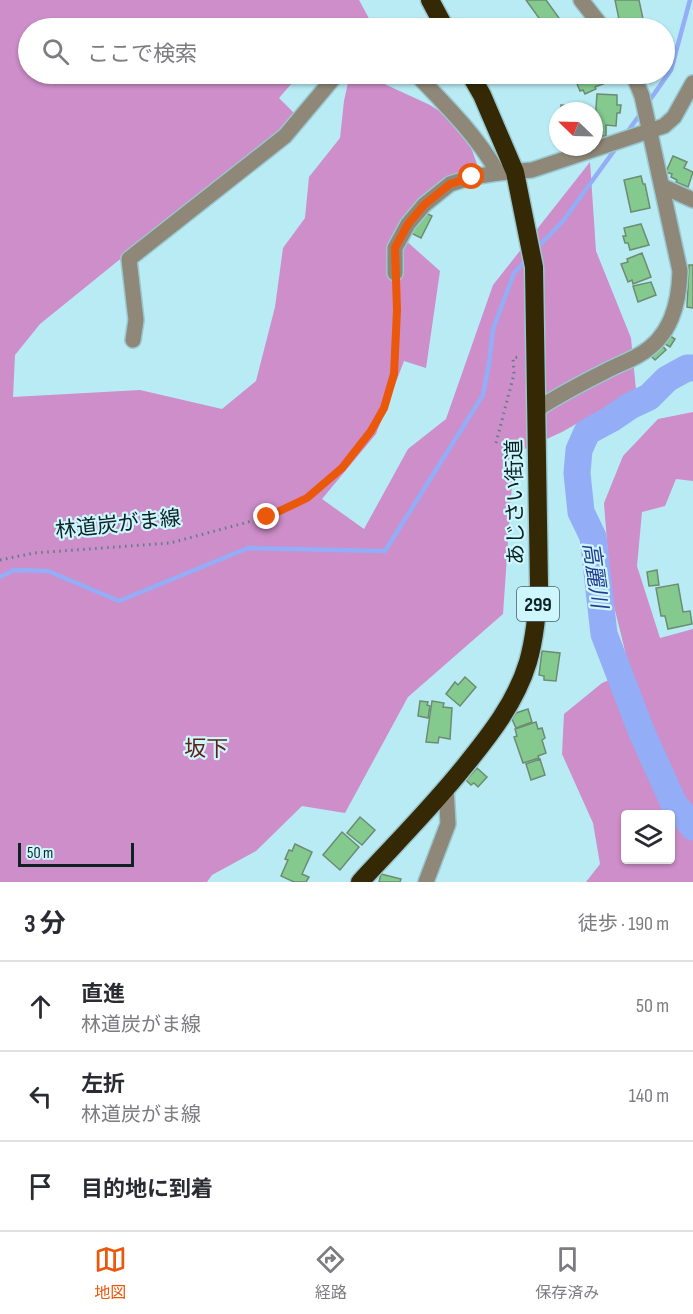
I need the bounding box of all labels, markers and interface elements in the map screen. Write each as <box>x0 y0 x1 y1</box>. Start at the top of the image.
search box <box>18 18 675 84</box>
icon: search <box>39 35 72 68</box>
text: ここで検索 <box>87 41 197 68</box>
north arrow <box>549 102 603 156</box>
route start <box>458 163 484 189</box>
street label: あじさい街道 <box>502 439 529 565</box>
route end <box>253 503 279 529</box>
street label: 林道炭がま線 <box>54 505 182 544</box>
water label: 高麗川 <box>577 541 613 612</box>
road number: 299 <box>517 587 559 621</box>
district label: 坂下 <box>184 736 228 763</box>
map controls <box>621 810 675 864</box>
button: layers <box>621 810 675 864</box>
scale bar <box>18 840 134 868</box>
text: 50 m <box>27 844 53 863</box>
text: 3 分 <box>24 909 66 940</box>
text: 徒歩 · 190 m <box>578 912 669 936</box>
text: 直進 <box>81 981 125 1008</box>
icon: ahead <box>24 990 57 1023</box>
text: 50 m <box>636 994 669 1018</box>
text: 林道炭がま線 <box>81 1013 201 1037</box>
text: 左折 <box>81 1071 125 1098</box>
icon: left <box>24 1080 57 1113</box>
text: 140 m <box>629 1084 669 1108</box>
text: 林道炭がま線 <box>81 1103 201 1127</box>
icon: arrive <box>24 1170 57 1203</box>
text: 目的地に到着 <box>81 1176 213 1203</box>
tab: 地図 <box>94 1243 127 1303</box>
tab: 経路 <box>314 1243 347 1303</box>
tab: 保存済み <box>535 1243 599 1303</box>

